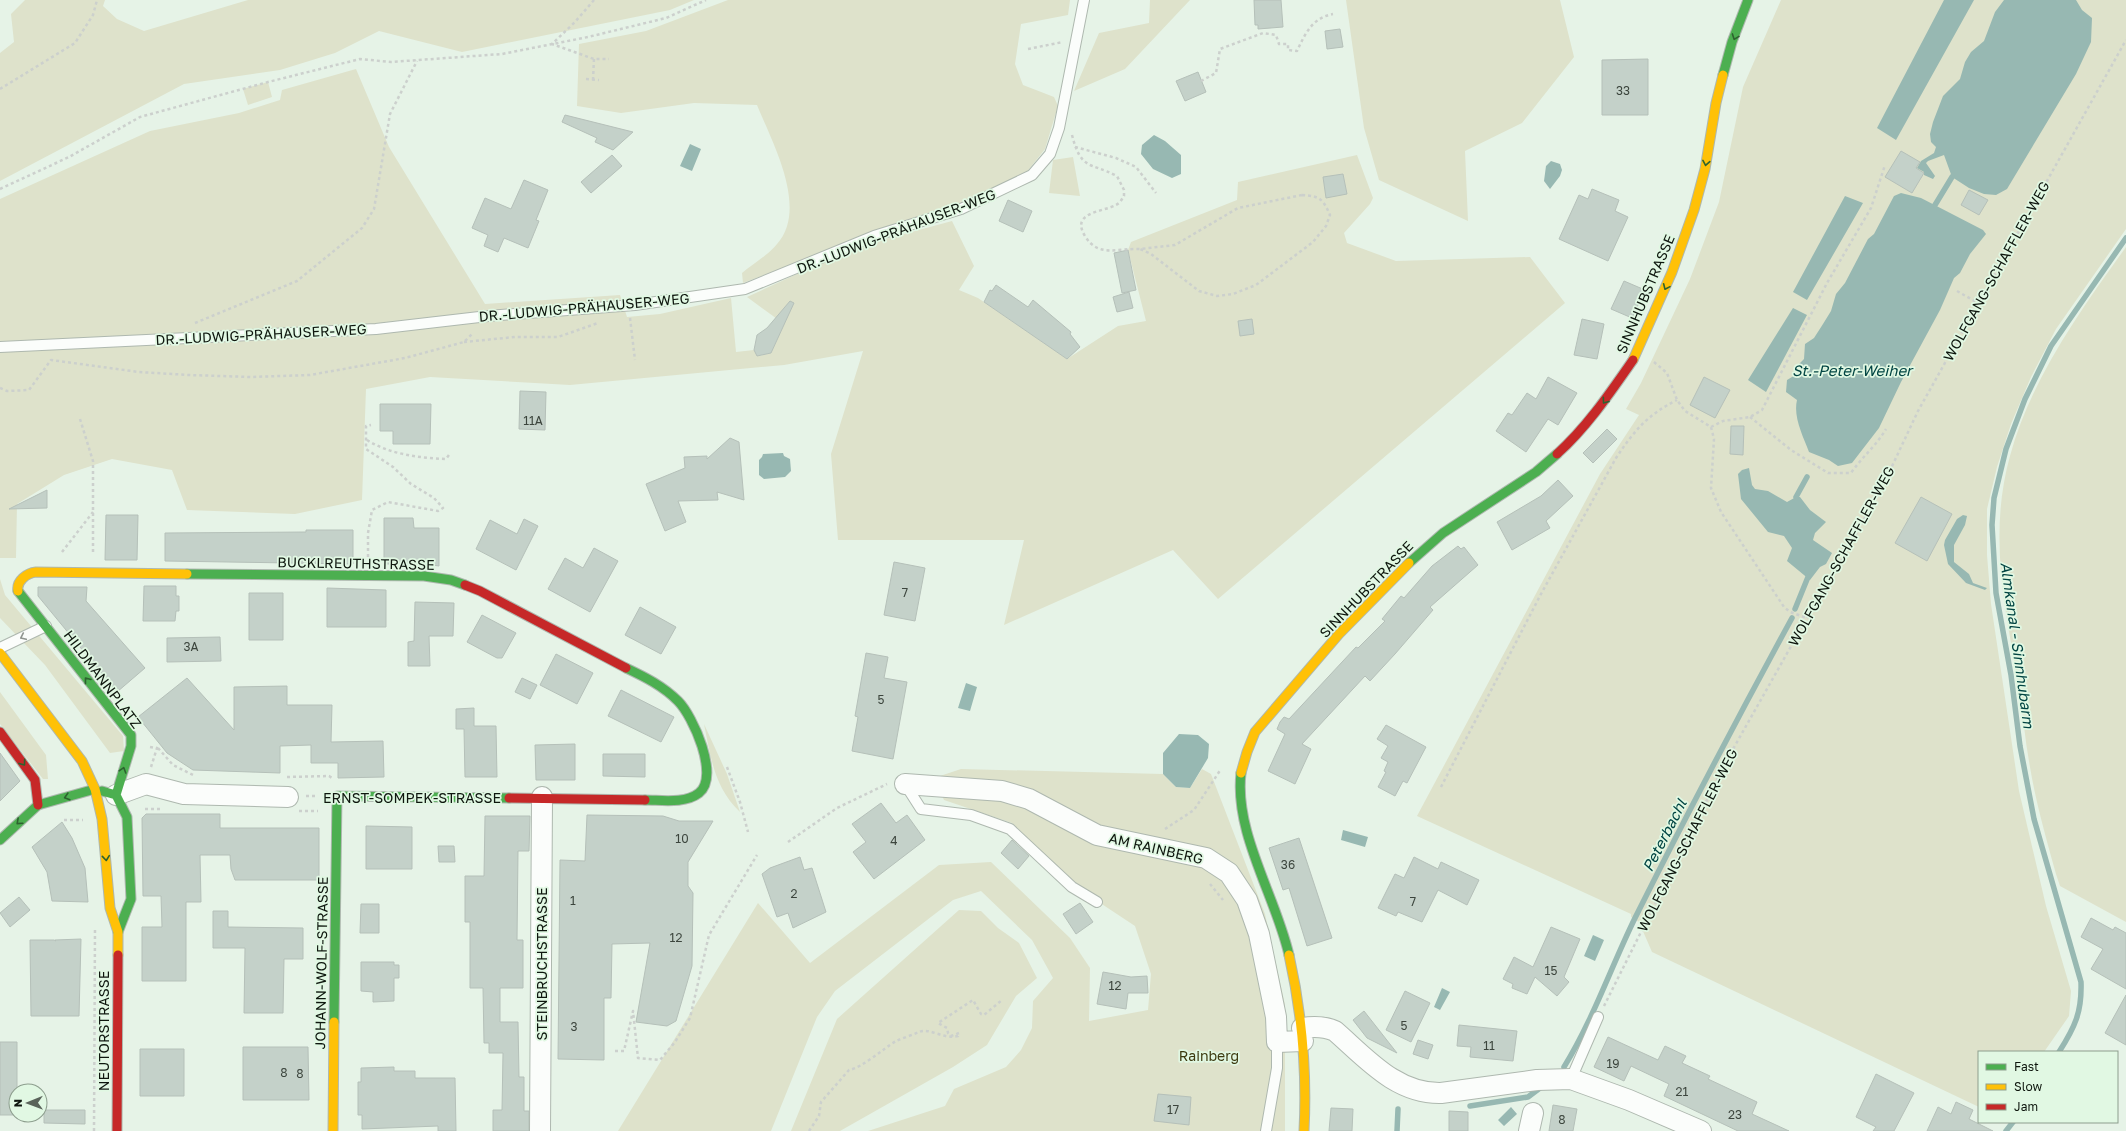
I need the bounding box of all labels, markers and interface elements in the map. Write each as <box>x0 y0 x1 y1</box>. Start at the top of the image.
one-way arrow <box>1731 33 1739 40</box>
house number: 33 <box>1616 83 1630 98</box>
one-way arrow <box>1702 160 1711 166</box>
street label: WOLFGANG-SCHAFFLER-WEG <box>1939 178 2053 364</box>
street label: DR.-LUDWIG-PRÄHAUSER-WEG <box>794 185 998 277</box>
street label: SINNHUBSTRASSE <box>1612 232 1678 356</box>
one-way arrow <box>1663 282 1671 290</box>
street label: DR.-LUDWIG-PRÄHAUSER-WEG <box>478 289 690 325</box>
street label: DR.-LUDWIG-PRÄHAUSER-WEG <box>155 320 367 348</box>
water label: St.-Peter-Weiher <box>1792 361 1914 379</box>
one-way arrow <box>1602 397 1610 404</box>
house number: 11A <box>523 413 543 428</box>
street label: WOLFGANG-SCHAFFLER-WEG <box>1784 463 1898 649</box>
street label: SINNHUBSTRASSE <box>1316 537 1416 641</box>
street label: BUCKLREUTHSTRASSE <box>277 553 435 573</box>
water label: Almkanal - Sinnhubarm <box>1997 561 2039 730</box>
house number: 7 <box>902 585 908 600</box>
street label: HILDMANNPLATZ <box>61 627 145 731</box>
one-way arrow <box>20 632 27 640</box>
house number: 3A <box>183 639 199 654</box>
one-way arrow <box>85 677 92 684</box>
house number: 5 <box>878 692 885 707</box>
street label: WOLFGANG-SCHAFFLER-WEG <box>1633 746 1741 934</box>
one-way arrow <box>18 759 25 766</box>
one-way arrow <box>118 767 127 774</box>
street label: ERNST-SOMPEK-STRASSE <box>323 789 501 806</box>
one-way arrow <box>63 792 70 801</box>
water label: Peterbachl <box>1638 795 1690 874</box>
one-way arrow <box>16 817 24 825</box>
street label: AM RAINBERG <box>1107 829 1205 867</box>
house number: 10 <box>675 831 689 846</box>
house number: 4 <box>890 833 898 848</box>
one-way arrow <box>101 855 110 861</box>
house number: 36 <box>1281 857 1295 872</box>
street label: JOHANN-WOLF-STRASSE <box>311 876 331 1050</box>
house number: 2 <box>791 886 798 901</box>
street label: STEINBRUCHSTRASSE <box>533 888 550 1040</box>
house number: 1 <box>570 893 576 908</box>
house number: 7 <box>1410 894 1416 909</box>
house number: 12 <box>670 930 682 945</box>
house number: 15 <box>1545 963 1557 978</box>
street label: NEUTORSTRASSE <box>95 971 112 1091</box>
house number: 12 <box>1109 978 1121 993</box>
house number: 5 <box>1401 1018 1408 1033</box>
house number: 3 <box>570 1019 578 1034</box>
house number: 11 <box>1483 1038 1495 1053</box>
park label: Rainberg <box>1179 1047 1239 1064</box>
legend <box>1978 1051 2118 1123</box>
house number: 19 <box>1606 1056 1620 1071</box>
text: Fast <box>2014 1059 2039 1074</box>
house number: 8 <box>280 1065 288 1080</box>
house number: 8 <box>296 1066 304 1081</box>
text: Slow <box>2014 1079 2042 1094</box>
north arrow <box>8 1083 48 1123</box>
house number: 21 <box>1676 1084 1689 1099</box>
text: N <box>11 1099 24 1107</box>
text: Jam <box>2014 1099 2038 1114</box>
house number: 17 <box>1167 1102 1179 1117</box>
house number: 23 <box>1728 1107 1742 1122</box>
house number: 8 <box>1558 1112 1566 1127</box>

